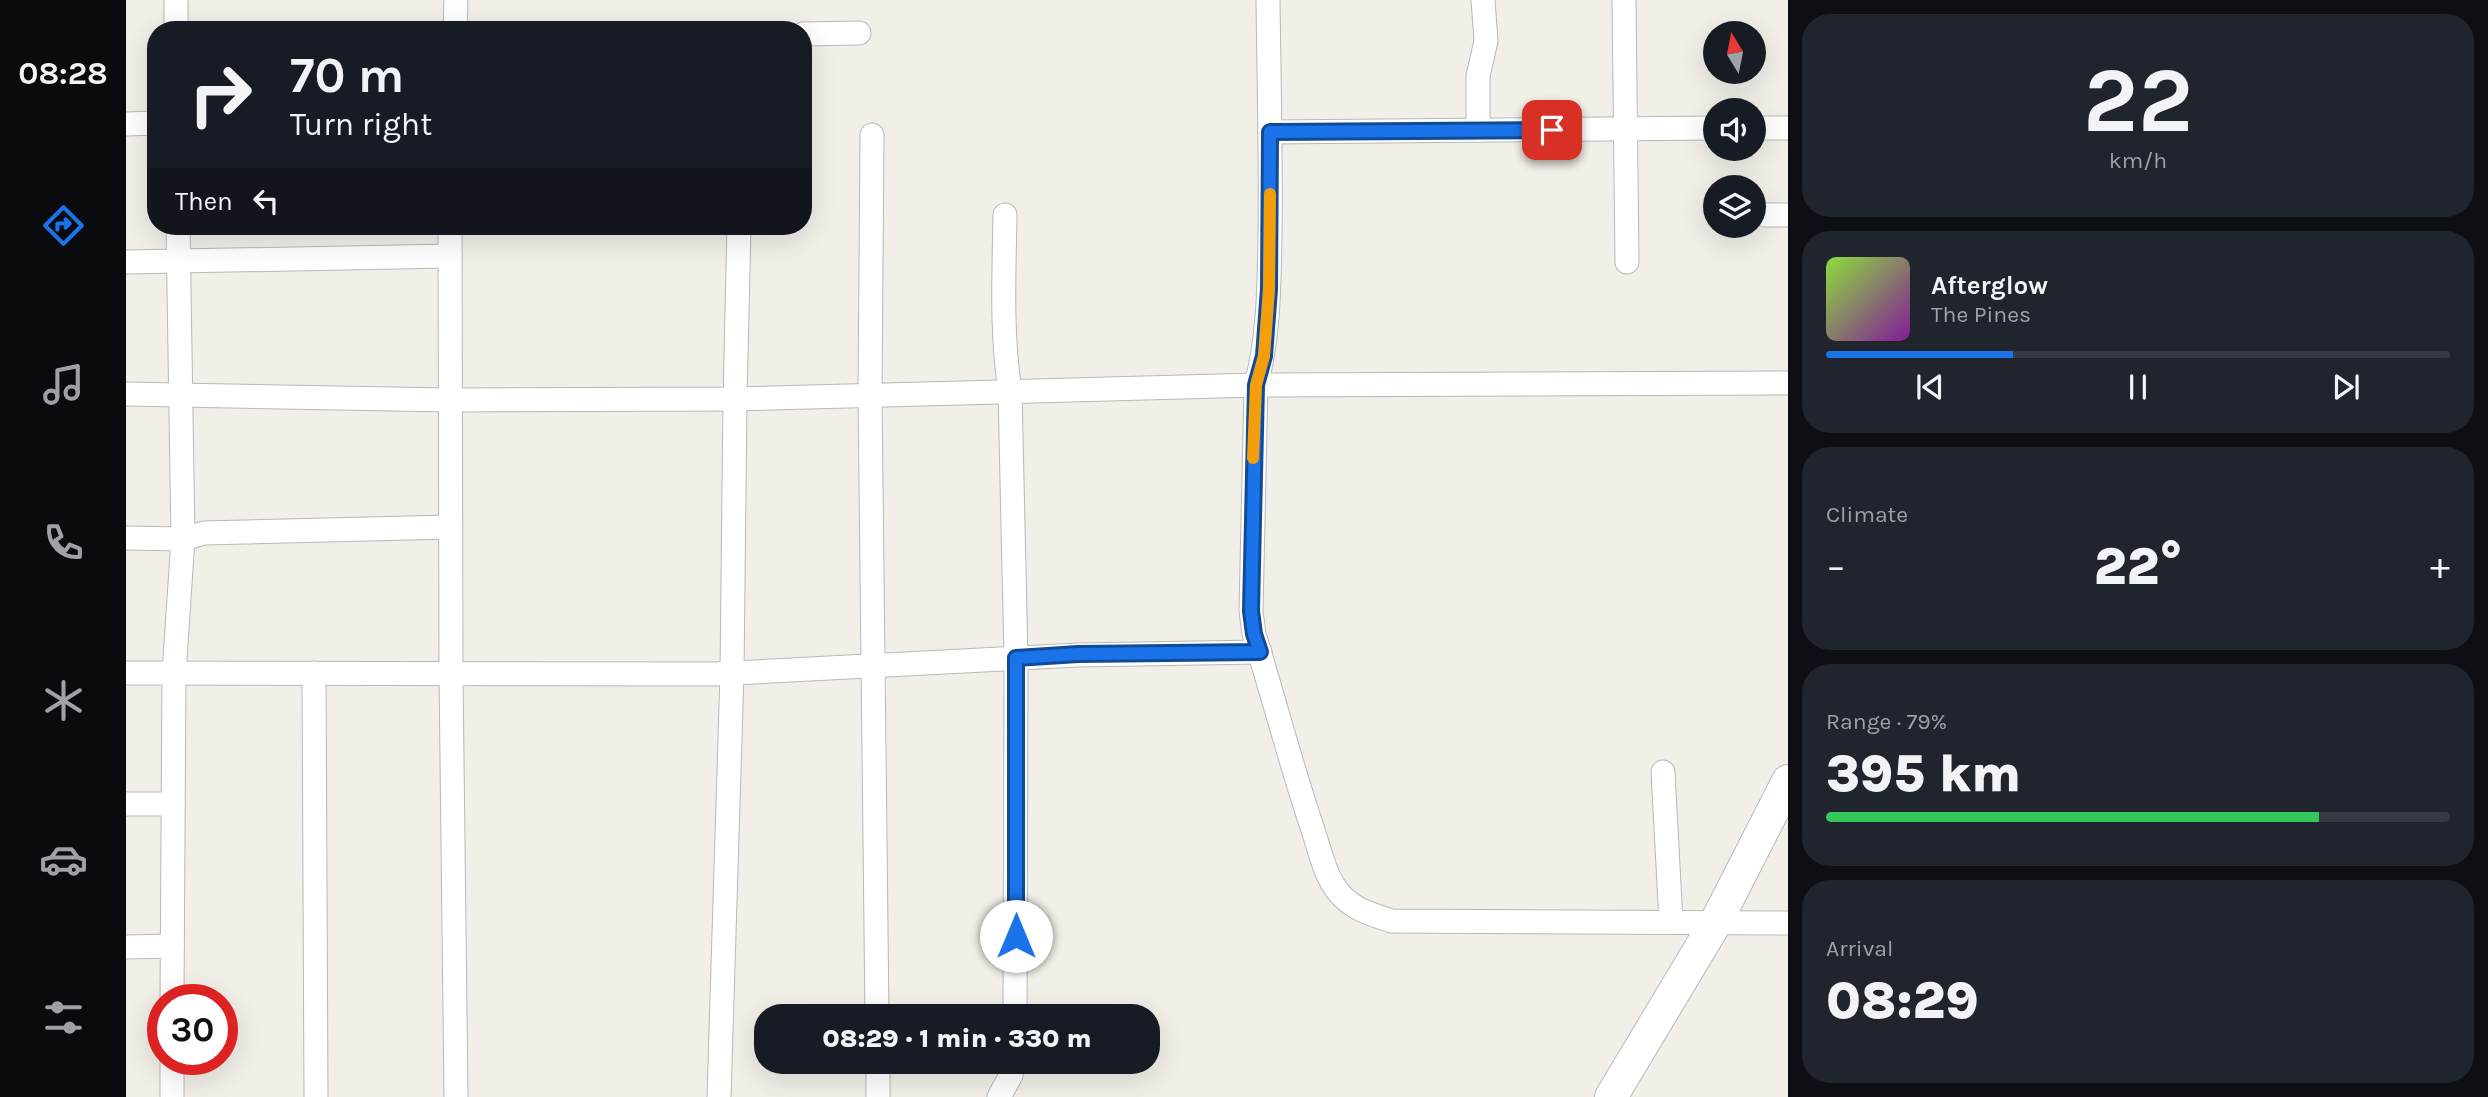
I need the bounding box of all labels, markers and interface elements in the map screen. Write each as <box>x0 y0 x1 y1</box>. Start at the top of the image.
north arrow <box>1703 21 1766 84</box>
map controls <box>1703 21 1766 238</box>
text: 70 m <box>290 47 404 104</box>
text: 22 <box>2083 48 2193 154</box>
icon: right <box>175 49 266 140</box>
text: 08:28 <box>18 55 108 92</box>
button: sound <box>1703 98 1766 161</box>
pin <box>1522 100 1582 160</box>
text: Turn right <box>290 106 432 143</box>
icon: arrive <box>1533 111 1571 149</box>
text: km/h <box>2109 147 2167 174</box>
button: layers <box>1703 175 1766 238</box>
icon: left <box>247 182 285 220</box>
text: Then <box>175 186 233 217</box>
icon: directions <box>39 201 88 250</box>
text: Afterglow <box>1931 270 2048 301</box>
text: The Pines <box>1931 301 2031 328</box>
icon: music <box>39 360 88 409</box>
icon: previous <box>1911 368 1949 406</box>
icon: pause <box>2119 368 2157 406</box>
icon: next <box>2327 368 2365 406</box>
text: Climate <box>1826 501 1908 528</box>
icon: phone <box>39 518 88 567</box>
text: 22° <box>2094 536 2182 597</box>
text: − <box>1826 544 1846 589</box>
text: + <box>2430 544 2450 589</box>
icon: climate <box>39 676 88 725</box>
text: Range · 79% <box>1826 708 1947 735</box>
text: 395 km <box>1826 743 2021 804</box>
icon: car <box>39 835 88 884</box>
position arrow <box>979 899 1053 973</box>
text: Arrival <box>1826 935 1893 962</box>
text: 08:29 <box>1826 970 1979 1031</box>
speed limit sign: 30 <box>147 984 238 1075</box>
icon: filters <box>39 993 88 1042</box>
text: 08:29 · 1 min · 330 m <box>822 1023 1092 1054</box>

